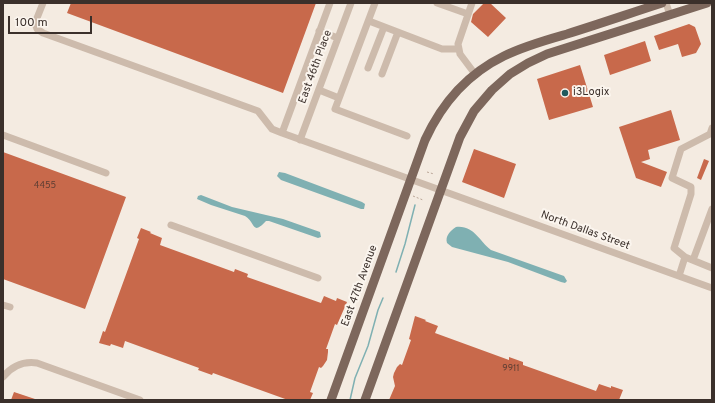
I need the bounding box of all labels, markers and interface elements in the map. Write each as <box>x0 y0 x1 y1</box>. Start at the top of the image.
scale bar <box>10 8 94 34</box>
text: 100 m <box>15 15 48 31</box>
street label: East 46th Place <box>297 28 335 106</box>
place label: i3Logix <box>573 86 610 100</box>
marker: i3Logix <box>560 88 570 98</box>
house number: 4455 <box>34 181 56 191</box>
street label: North Dallas Street <box>539 209 631 253</box>
street label: East 47th Avenue <box>339 243 381 329</box>
house number: 9911 <box>502 364 520 374</box>

